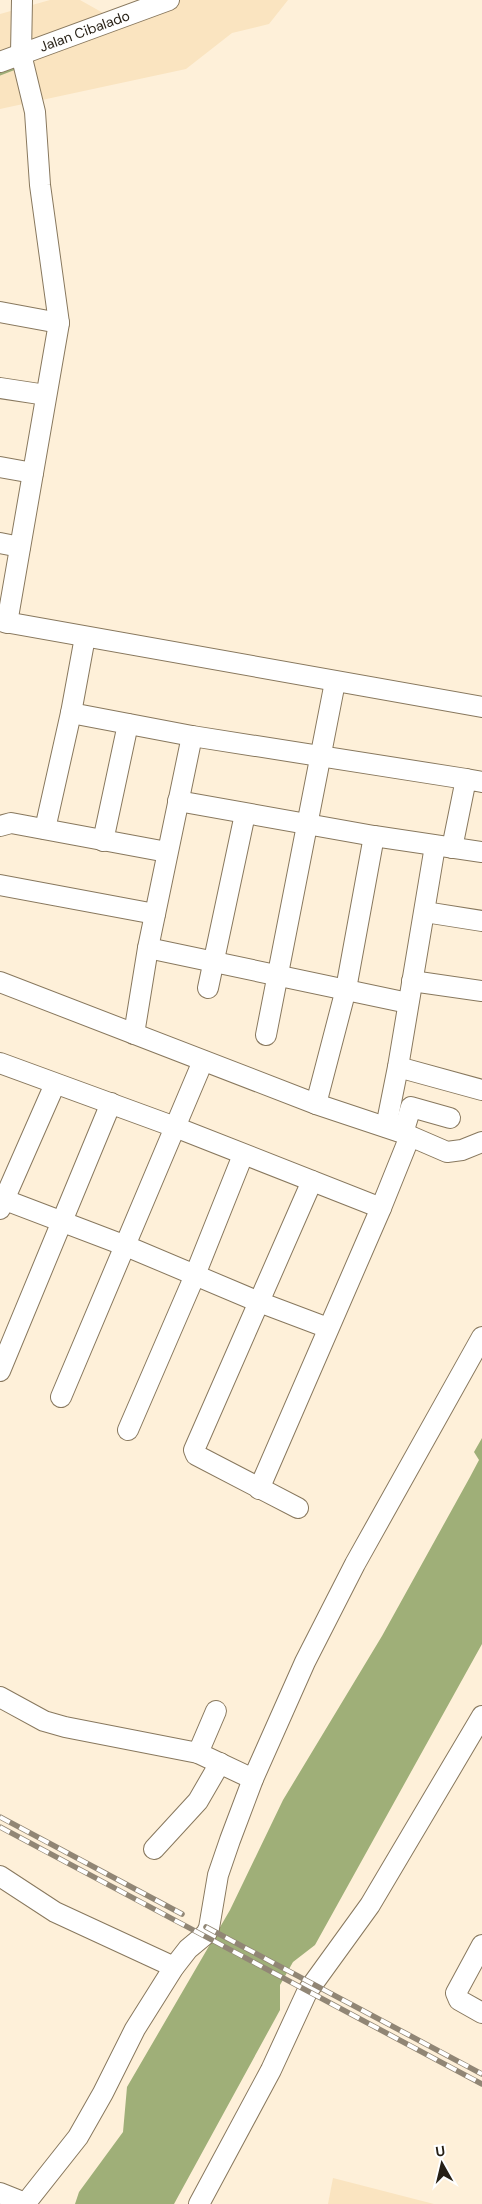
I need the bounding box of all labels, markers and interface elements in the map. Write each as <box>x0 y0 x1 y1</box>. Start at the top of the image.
street label: Jalan Cibalado <box>37 6 132 56</box>
north arrow <box>417 2139 467 2189</box>
text: U <box>434 2142 446 2161</box>

